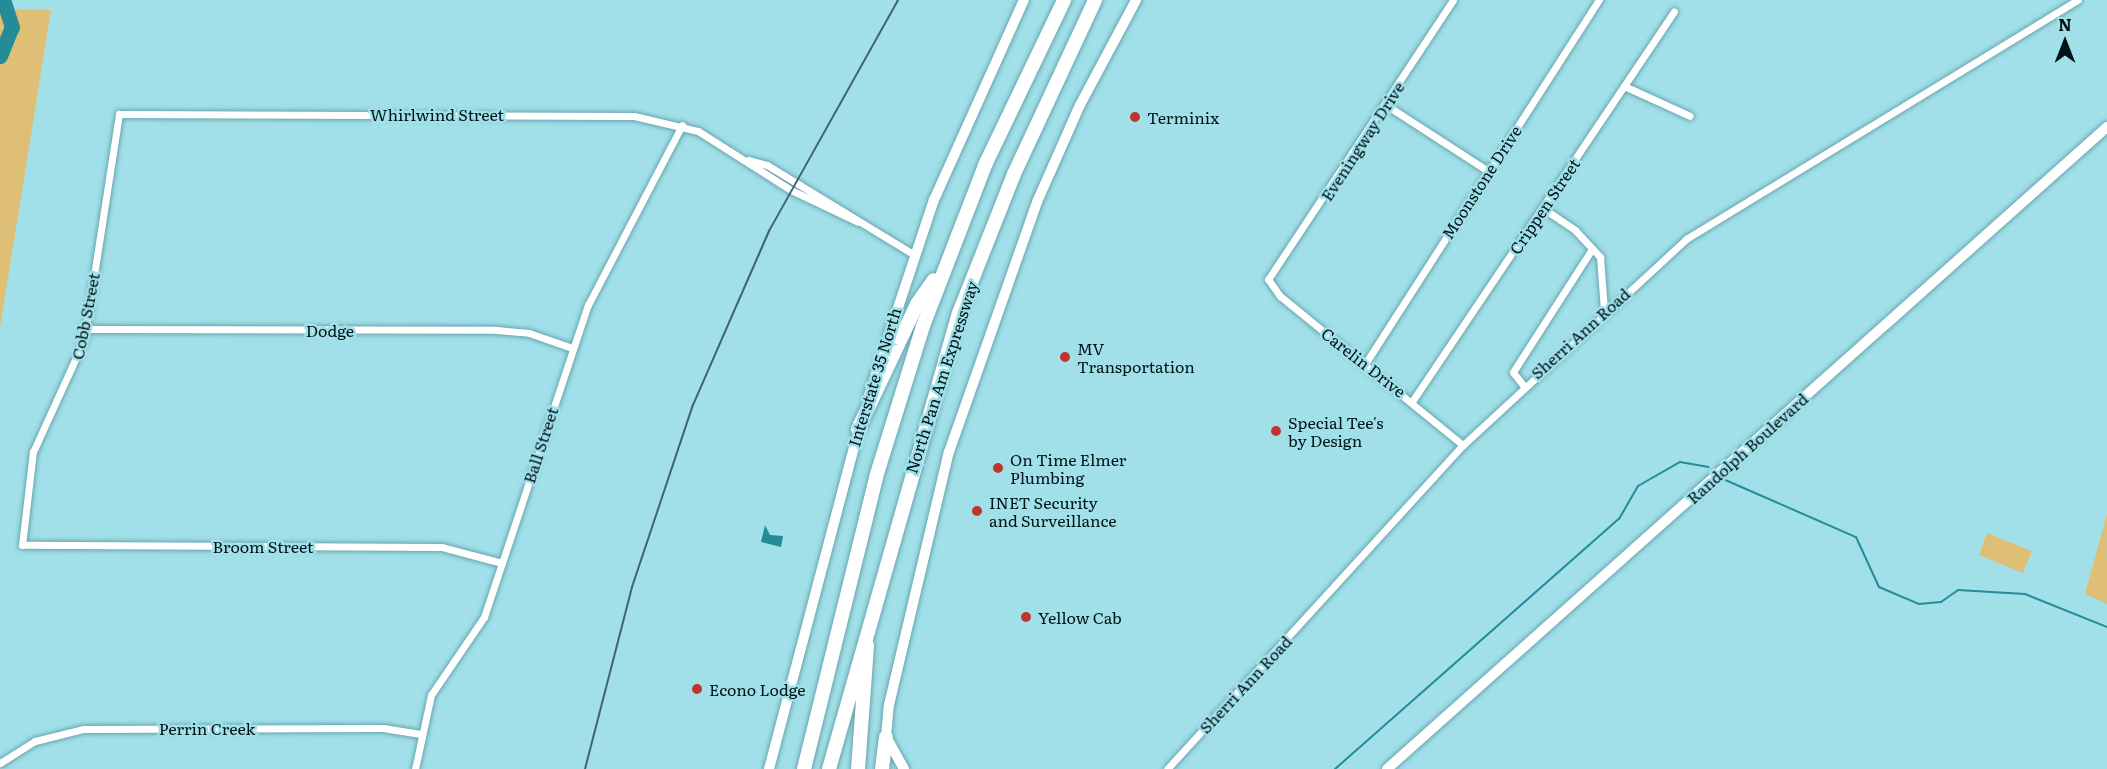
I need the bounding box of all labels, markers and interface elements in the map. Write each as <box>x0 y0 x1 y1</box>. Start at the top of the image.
north arrow <box>2035 12 2095 72</box>
text: N <box>2058 12 2072 36</box>
street label: Eveningway Drive <box>1316 78 1408 204</box>
street label: Whirlwind Street <box>370 104 504 124</box>
place label: Terminix <box>1147 107 1219 127</box>
marker: Terminix <box>1128 110 1142 124</box>
street label: Moonstone Drive <box>1437 122 1525 242</box>
street label: Crippen Street <box>1505 154 1583 258</box>
street label: Cobb Street <box>67 271 103 361</box>
street label: North Pan Am Expressway <box>901 278 981 476</box>
street label: Sherri Ann Road <box>1527 284 1633 382</box>
street label: Interstate 35 North <box>844 305 904 449</box>
street label: Dodge <box>306 320 354 340</box>
street label: Carelin Drive <box>1318 323 1410 401</box>
place label: MV Transportation <box>1077 338 1195 376</box>
marker: MV Transportation <box>1058 350 1072 364</box>
street label: Randolph Boulevard <box>1683 389 1811 507</box>
street label: Ball Street <box>519 405 561 485</box>
place label: Special Tee's by Design <box>1288 412 1384 450</box>
marker: Special Tee's by Design <box>1269 424 1283 438</box>
place label: On Time Elmer Plumbing <box>1010 449 1126 487</box>
marker: On Time Elmer Plumbing <box>991 461 1005 475</box>
place label: INET Security and Surveillance <box>989 492 1117 530</box>
marker: INET Security and Surveillance <box>970 504 984 518</box>
street label: Broom Street <box>212 536 314 556</box>
place label: Yellow Cab <box>1038 607 1122 627</box>
marker: Yellow Cab <box>1019 610 1033 624</box>
street label: Sherri Ann Road <box>1195 631 1295 737</box>
place label: Econo Lodge <box>709 679 806 699</box>
marker: Econo Lodge <box>690 682 704 696</box>
street label: Perrin Creek <box>159 718 255 738</box>

